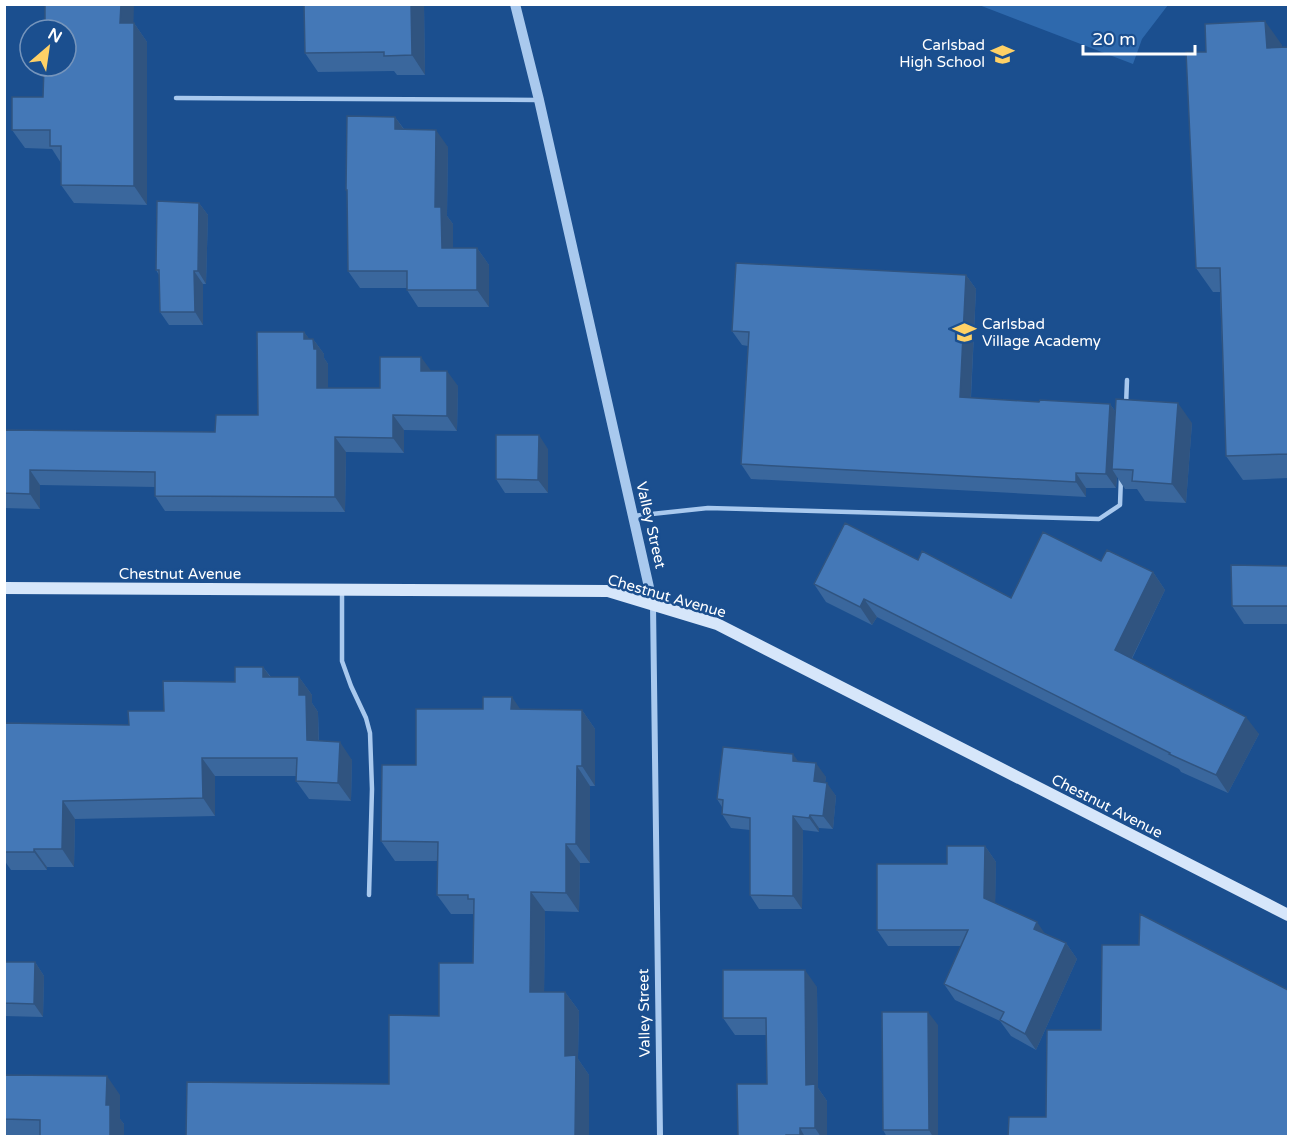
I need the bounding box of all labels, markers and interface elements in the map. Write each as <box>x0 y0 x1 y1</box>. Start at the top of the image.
north arrow <box>18 18 78 78</box>
scale bar <box>1083 18 1196 56</box>
text: N <box>44 24 65 48</box>
text: 20 m <box>1092 28 1136 50</box>
place label: Carlsbad High School <box>899 36 985 71</box>
school or university icon: Carlsbad High School <box>990 41 1016 67</box>
place label: Carlsbad Village Academy <box>982 315 1101 350</box>
school or university icon: Carlsbad Village Academy <box>951 320 977 346</box>
street label: Valley Street <box>632 480 670 571</box>
street label: Chestnut Avenue <box>119 565 241 583</box>
street label: Chestnut Avenue <box>606 570 728 622</box>
street label: Chestnut Avenue <box>1048 770 1166 842</box>
street label: Valley Street <box>634 968 654 1058</box>

